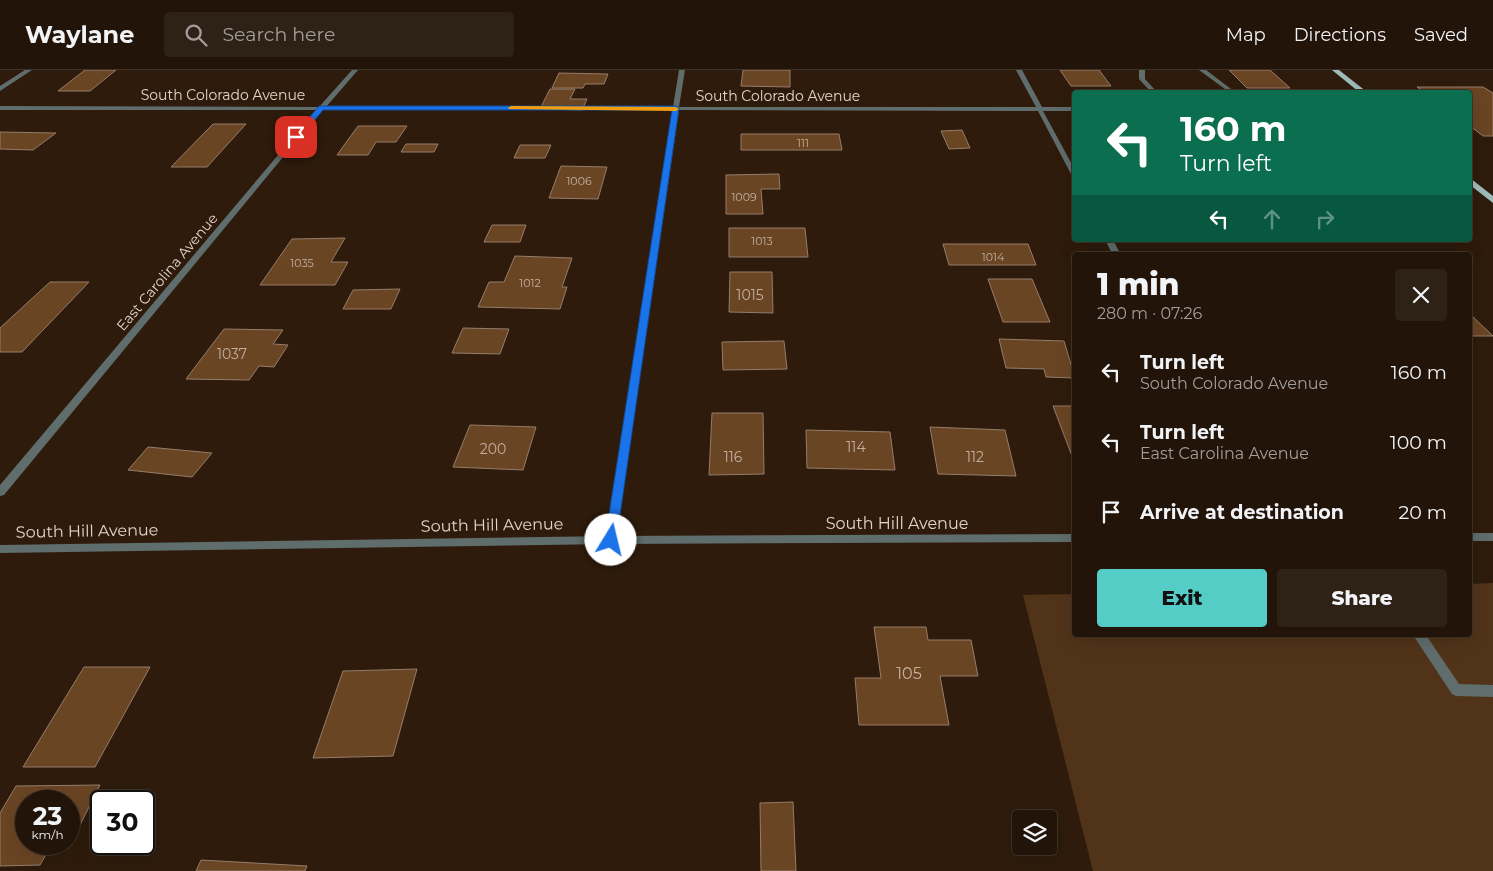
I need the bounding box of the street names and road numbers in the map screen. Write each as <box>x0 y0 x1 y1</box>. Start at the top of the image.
street label: South Colorado Avenue <box>141 86 305 104</box>
street label: South Colorado Avenue <box>696 87 860 105</box>
street label: East Carolina Avenue <box>113 210 221 334</box>
street label: South Hill Avenue <box>421 514 563 536</box>
street label: South Hill Avenue <box>826 514 968 533</box>
street label: South Hill Avenue <box>16 520 158 542</box>

